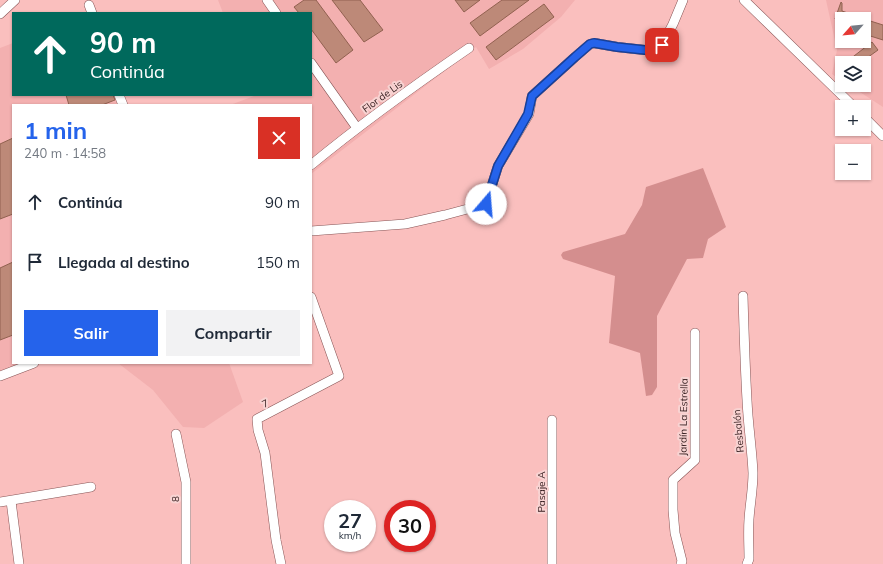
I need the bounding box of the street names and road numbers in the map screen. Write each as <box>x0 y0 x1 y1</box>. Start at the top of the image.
street label: Flor de Lis <box>360 77 405 115</box>
street label: Jardín La Estrella <box>676 378 691 456</box>
street label: 7 <box>260 396 271 411</box>
street label: Resbalón <box>730 409 747 453</box>
street label: Pasaje A <box>535 471 548 513</box>
street label: 8 <box>169 496 182 502</box>

